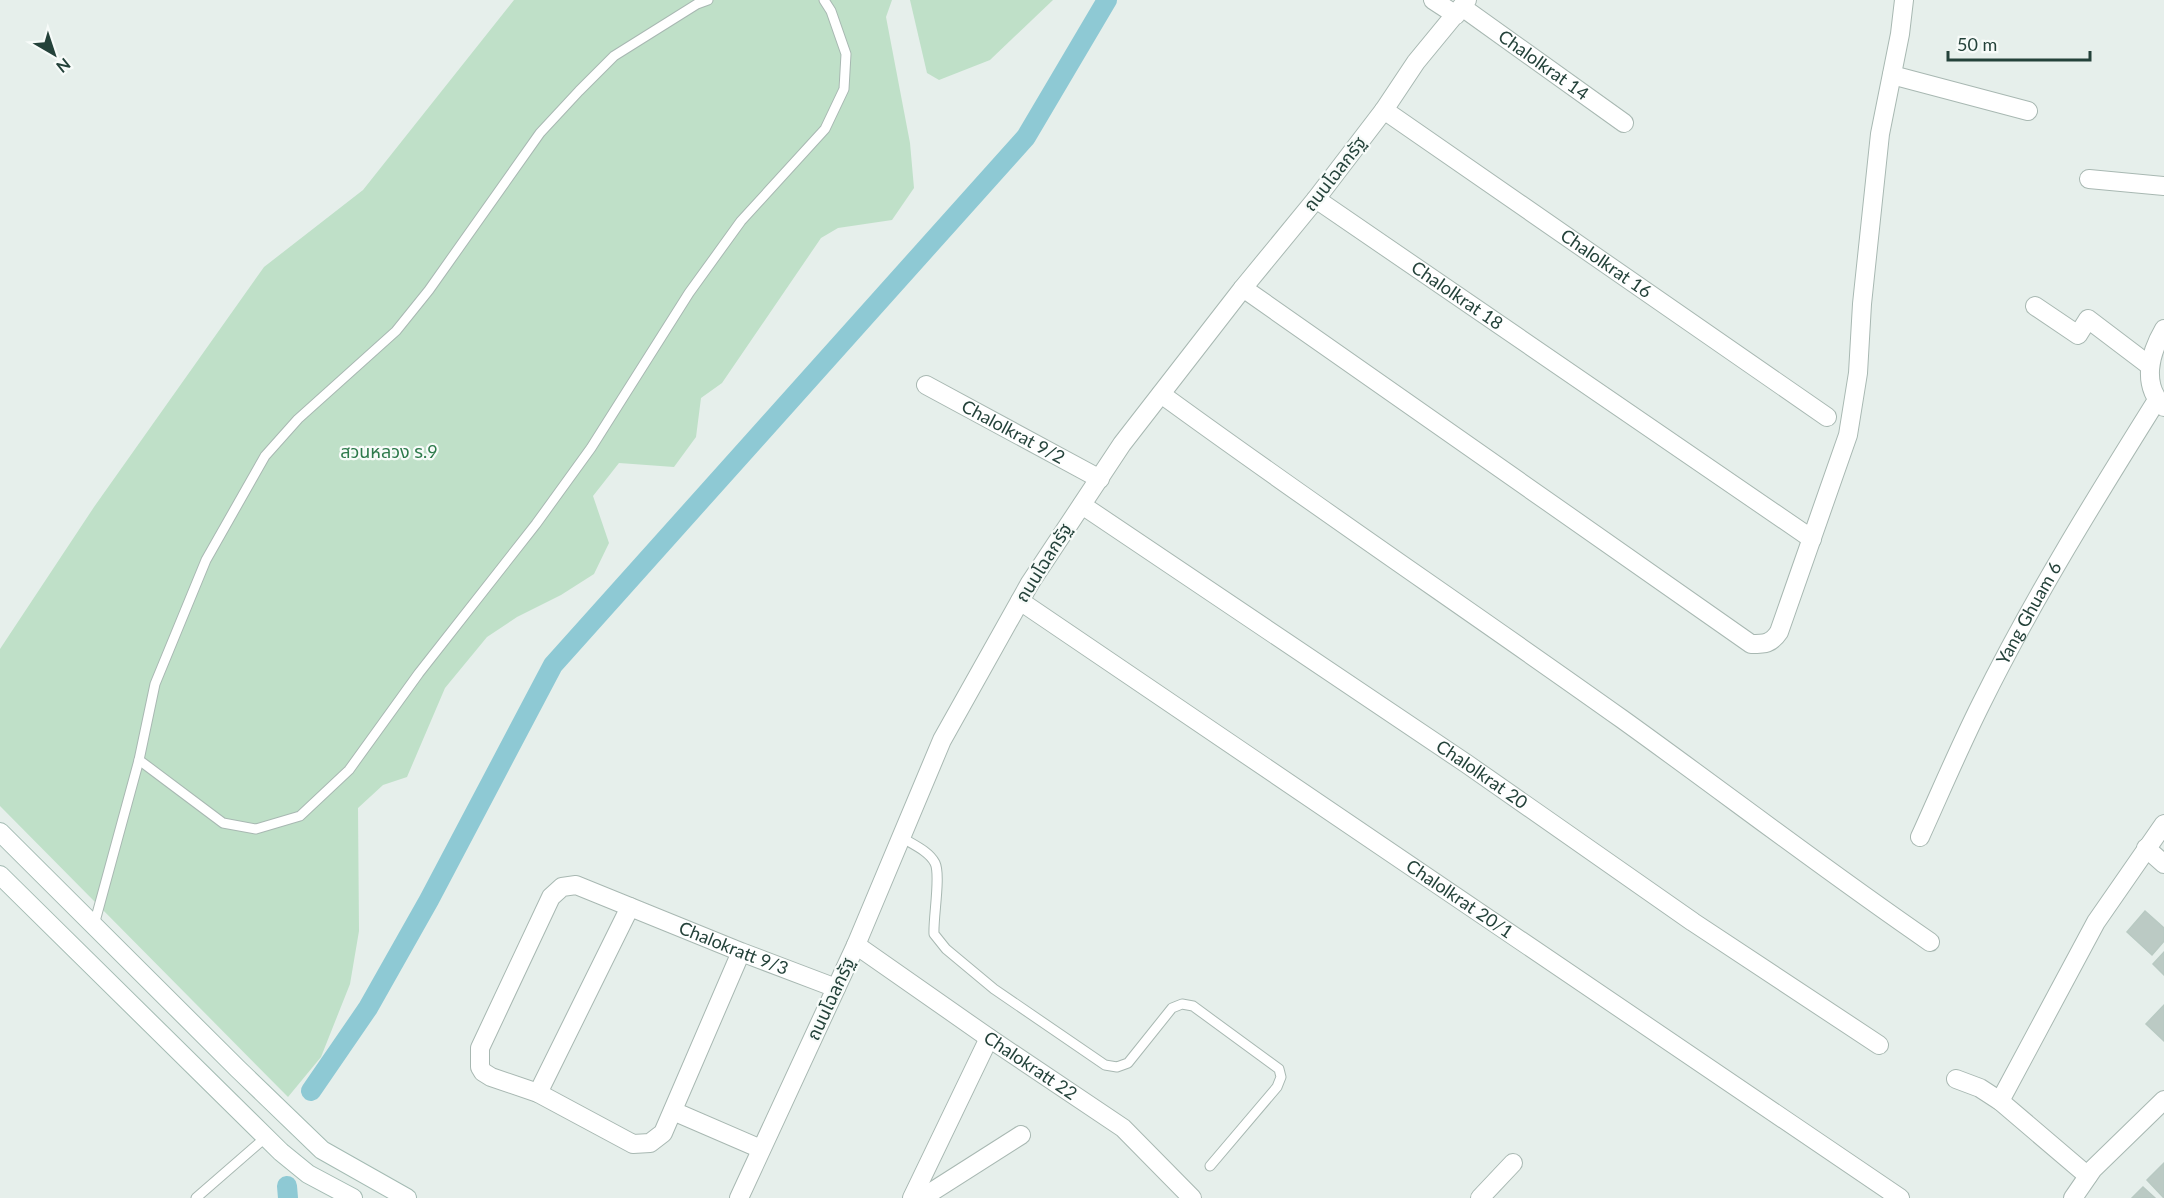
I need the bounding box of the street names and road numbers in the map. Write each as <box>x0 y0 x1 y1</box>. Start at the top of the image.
street label: Chalolkrat 14 <box>1494 25 1593 104</box>
street label: ถนนโฉลกรัฐ <box>1298 131 1370 215</box>
street label: Chalolkrat 16 <box>1557 224 1656 302</box>
street label: Chalolkrat 18 <box>1408 256 1508 334</box>
street label: Chalolkrat 9/2 <box>958 394 1069 468</box>
street label: ถนนโฉลกรัฐ <box>1010 519 1076 606</box>
street label: Yang Ghuam 6 <box>1991 558 2066 668</box>
street label: Chalolkrat 20 <box>1432 734 1532 813</box>
street label: Chalolkrat 20/1 <box>1402 854 1518 942</box>
street label: Chalokratt 9/3 <box>676 916 792 979</box>
street label: ถนนโฉลกรัฐ <box>801 954 859 1043</box>
street label: Chalokratt 22 <box>980 1026 1082 1104</box>

